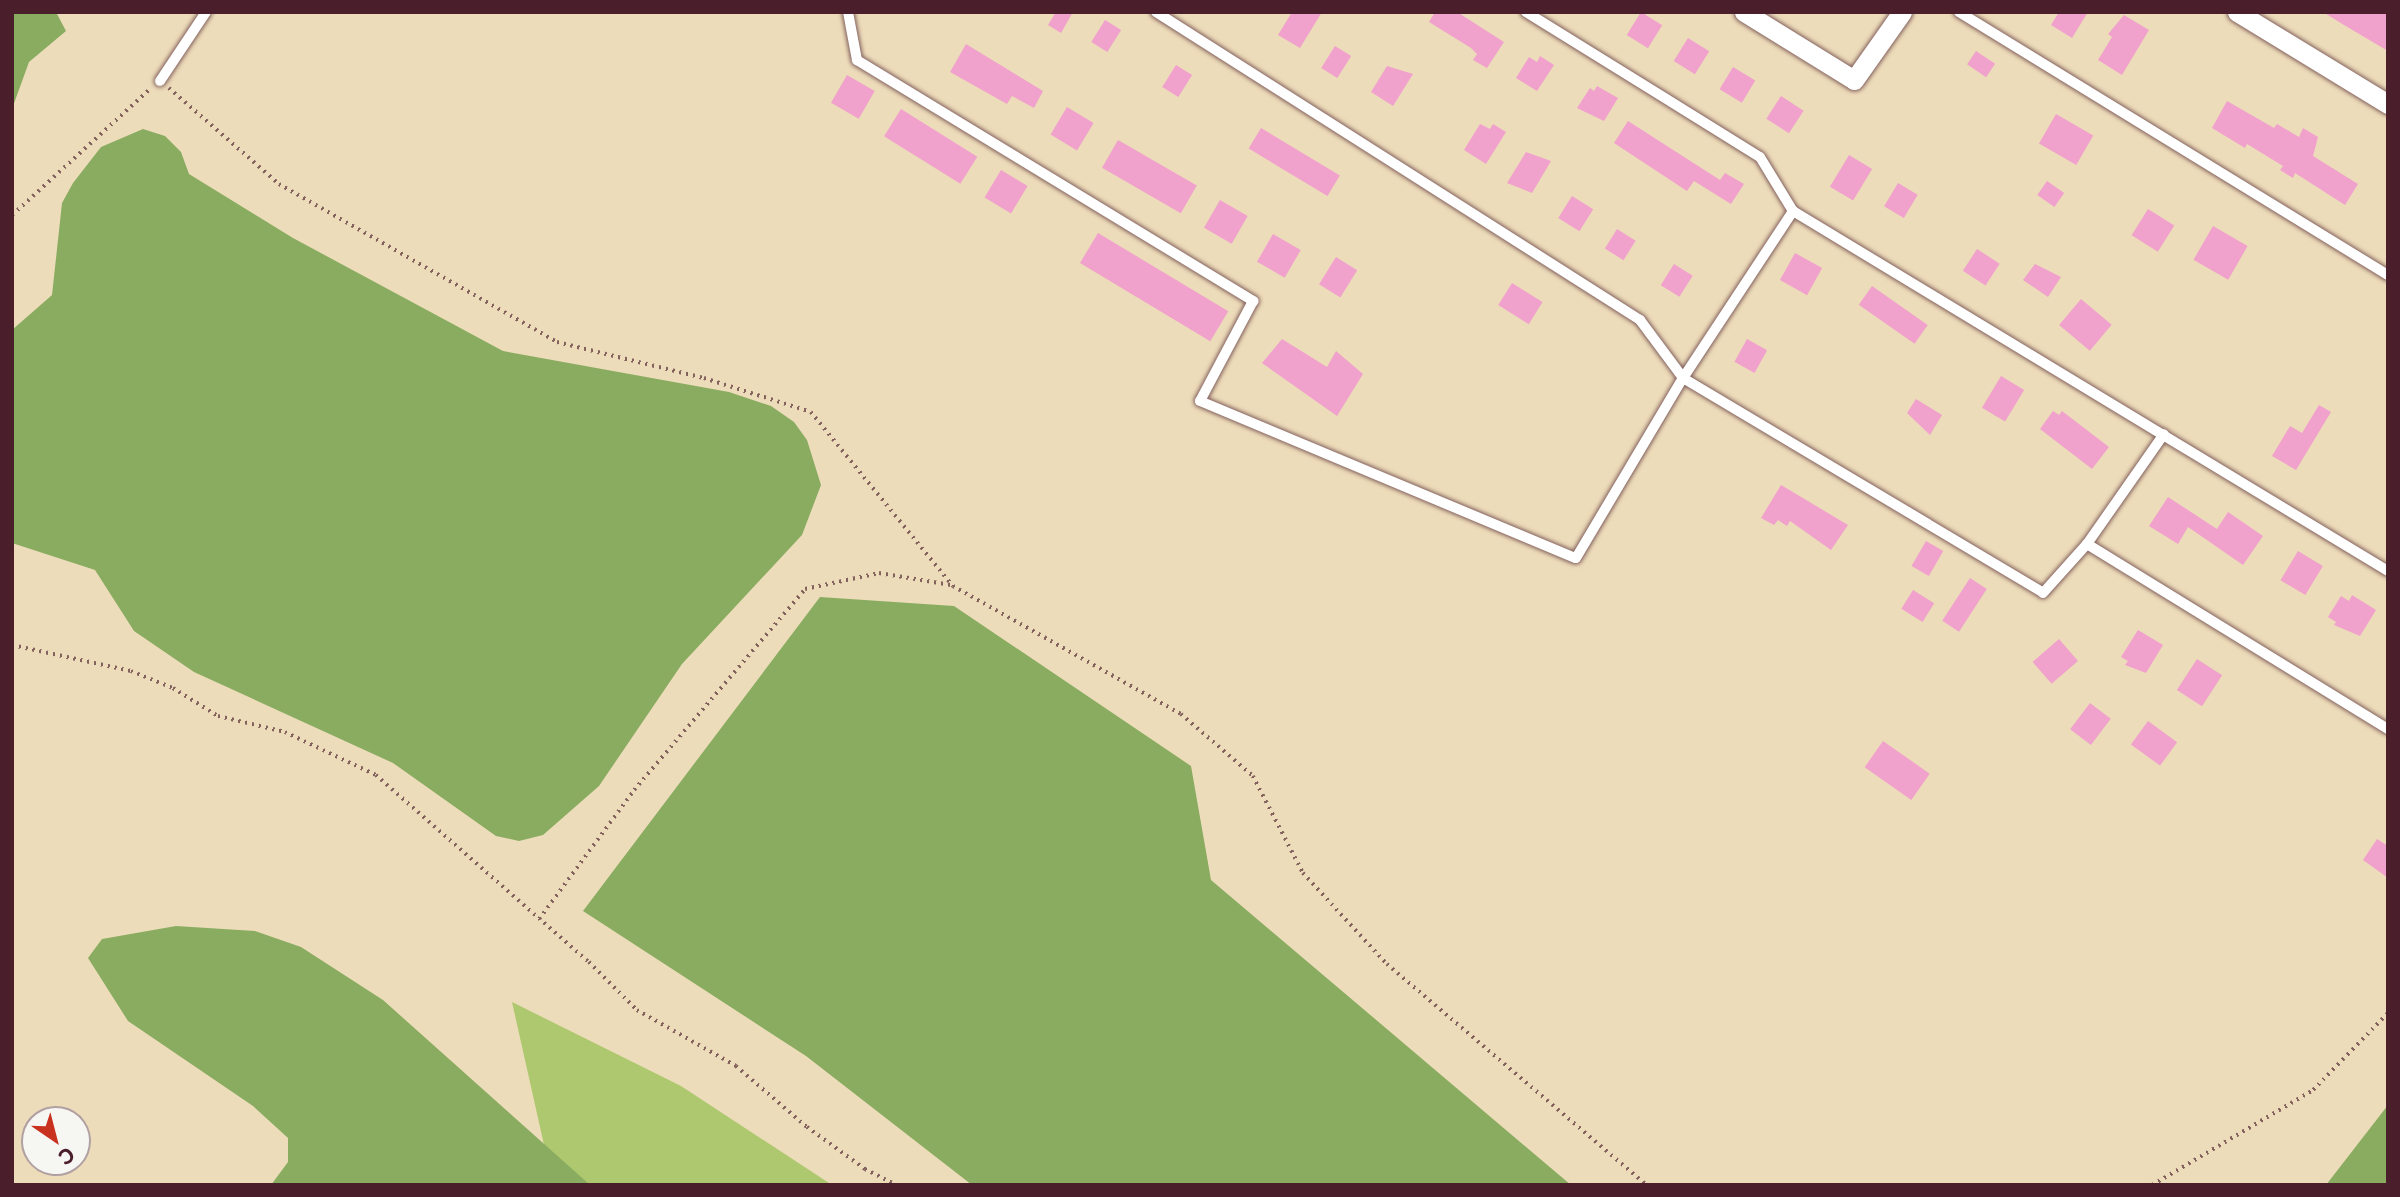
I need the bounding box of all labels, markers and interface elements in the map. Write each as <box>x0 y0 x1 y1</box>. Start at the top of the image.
north arrow <box>21 1106 91 1176</box>
text: С <box>53 1141 81 1172</box>

